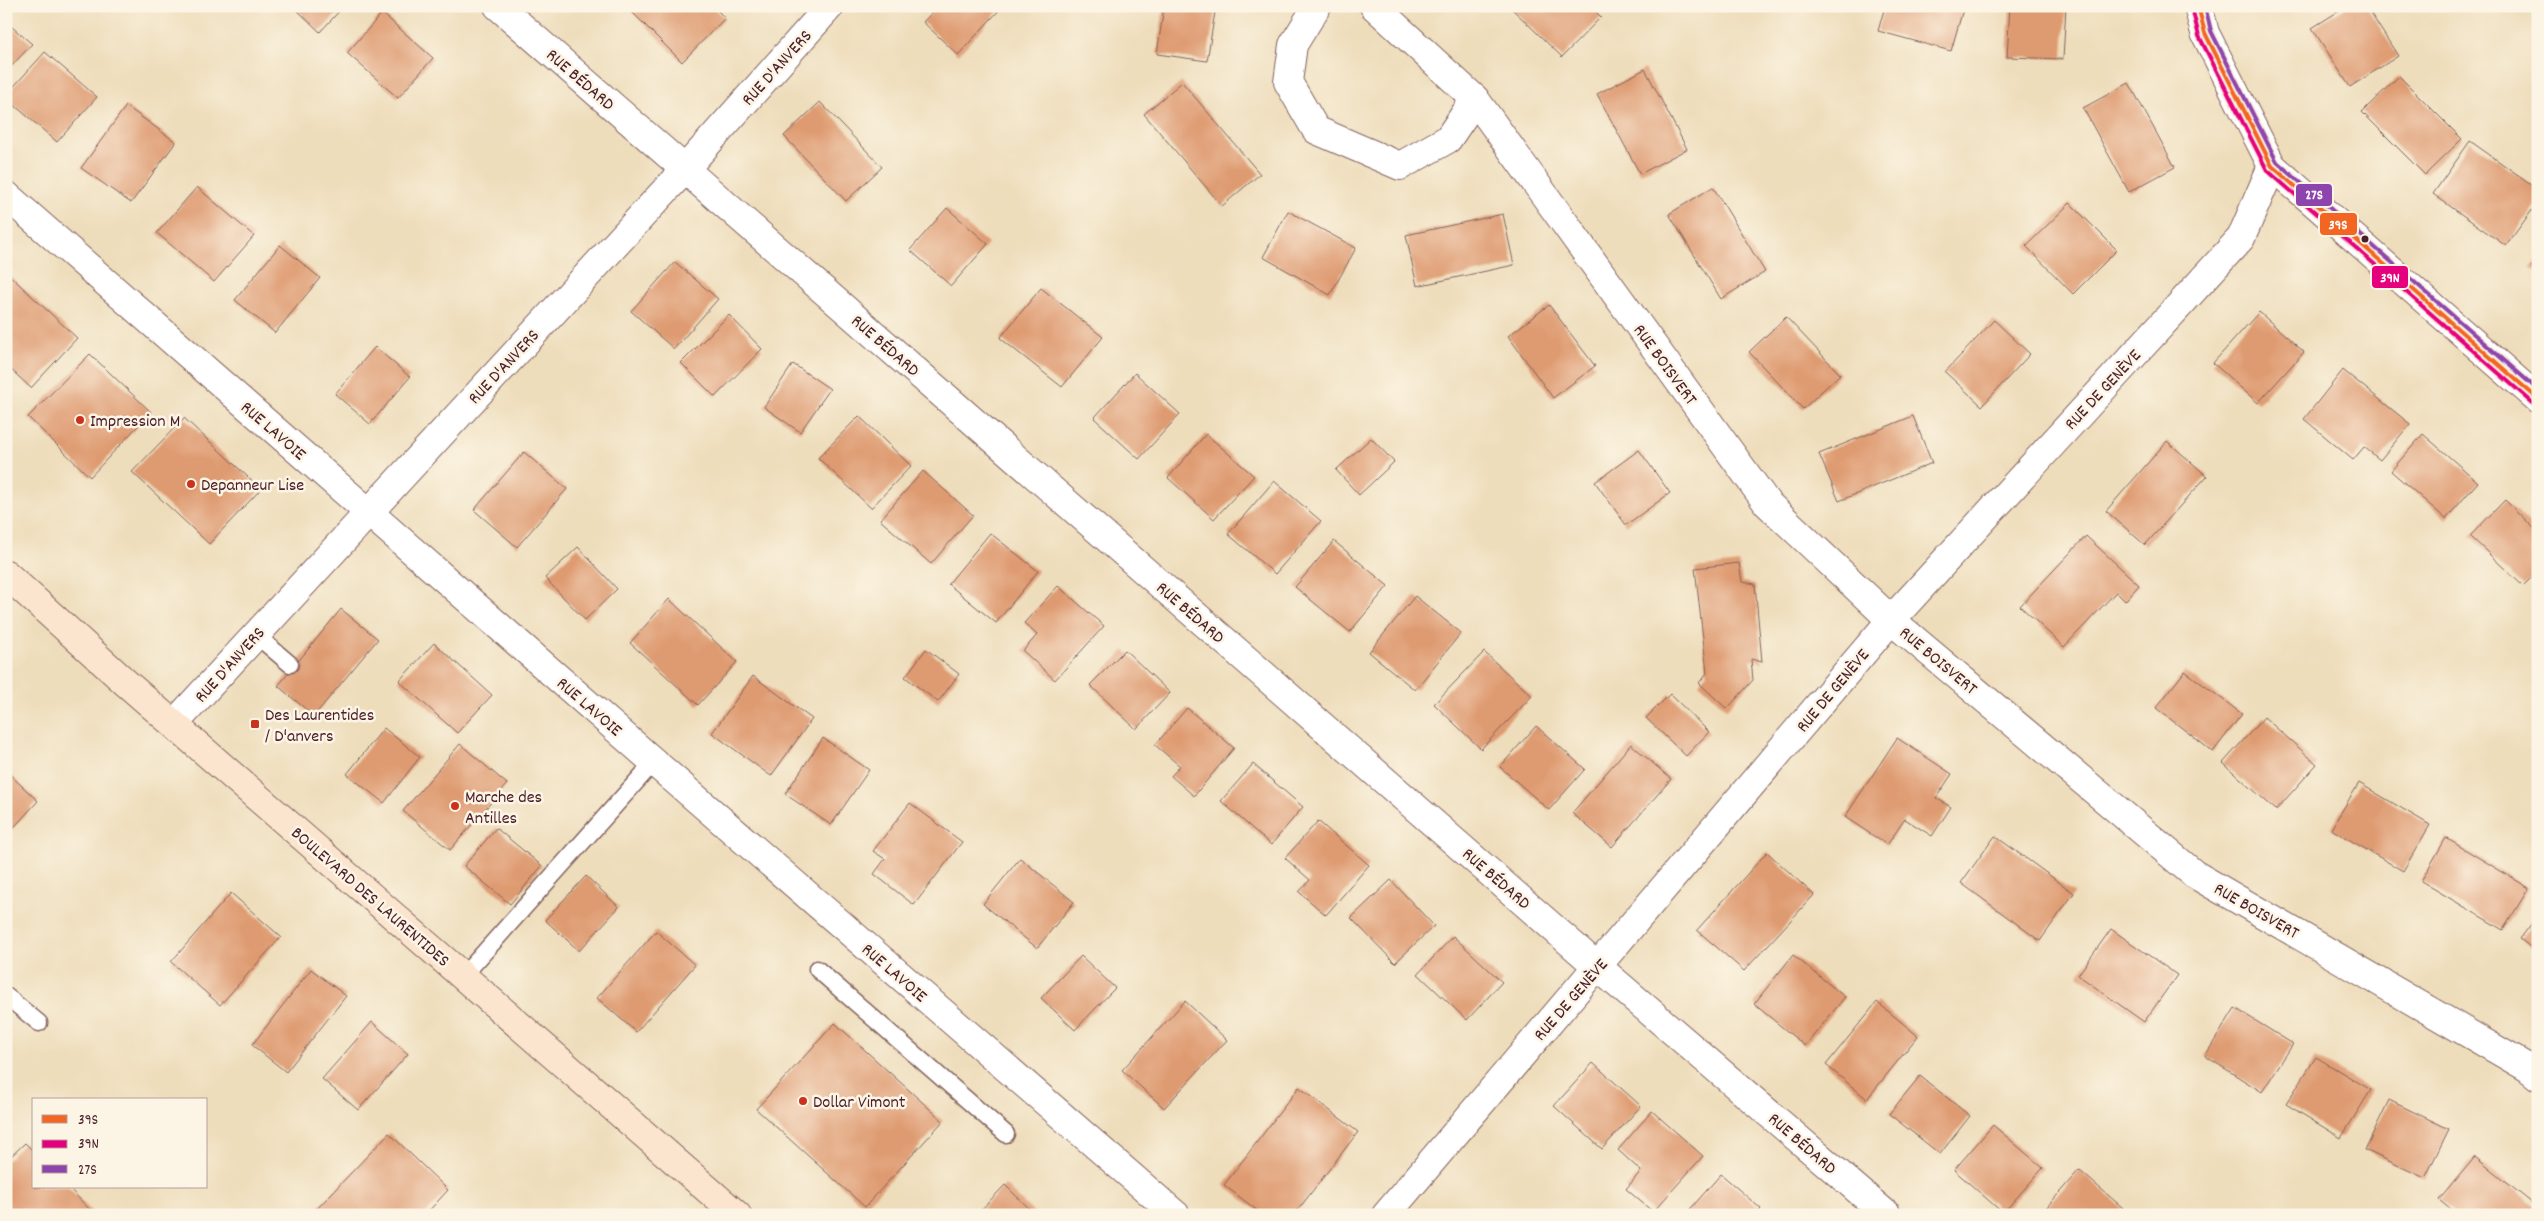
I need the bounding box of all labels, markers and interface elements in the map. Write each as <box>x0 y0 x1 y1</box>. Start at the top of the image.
street label: RUE D'ANVERS <box>737 25 819 112</box>
street label: RUE BÉDARD <box>540 44 619 118</box>
line badge: 27S <box>2295 183 2333 207</box>
text: 27S <box>2305 186 2323 206</box>
line badge: 39S <box>2319 212 2358 236</box>
text: 39S <box>2329 216 2347 236</box>
unlabelled marker <box>2360 234 2370 244</box>
line badge: 39N <box>2371 265 2409 289</box>
text: 39N <box>2380 269 2400 289</box>
street label: RUE BÉDARD <box>845 310 924 384</box>
street label: RUE BOISVERT <box>1626 320 1702 411</box>
street label: RUE D'ANVERS <box>463 324 546 411</box>
street label: RUE DE GENÈVE <box>2060 345 2148 437</box>
street label: RUE LAVOIE <box>234 396 311 467</box>
place label: Impression M <box>90 410 180 435</box>
marker: Impression M <box>74 414 86 426</box>
place label: Depanneur Lise <box>201 474 304 499</box>
marker: Depanneur Lise <box>185 478 197 490</box>
street label: RUE BÉDARD <box>1150 577 1229 651</box>
street label: RUE D'ANVERS <box>190 622 272 709</box>
street label: RUE BOISVERT <box>1893 622 1982 702</box>
street label: RUE DE GENÈVE <box>1791 644 1876 739</box>
street label: RUE LAVOIE <box>550 672 627 743</box>
place label: Des Laurentides / D'anvers <box>265 704 374 750</box>
marker: Des Laurentides / D'anvers <box>249 718 261 730</box>
place label: Marche des Antilles <box>465 786 542 832</box>
marker: Marche des Antilles <box>449 800 461 812</box>
street label: BOULEVARD DES LAURENTIDES <box>285 822 454 974</box>
street label: RUE BÉDARD <box>1456 843 1535 917</box>
street label: RUE BOISVERT <box>2208 878 2303 947</box>
street label: RUE LAVOIE <box>855 938 932 1009</box>
street label: RUE DE GENÈVE <box>1529 954 1615 1048</box>
place label: Dollar Vimont <box>813 1091 906 1116</box>
marker: Dollar Vimont <box>797 1095 809 1107</box>
legend <box>32 1098 208 1188</box>
street label: RUE BÉDARD <box>1762 1108 1841 1182</box>
text: 39S <box>78 1110 98 1132</box>
text: 39N <box>78 1134 99 1156</box>
text: 27S <box>78 1160 97 1182</box>

